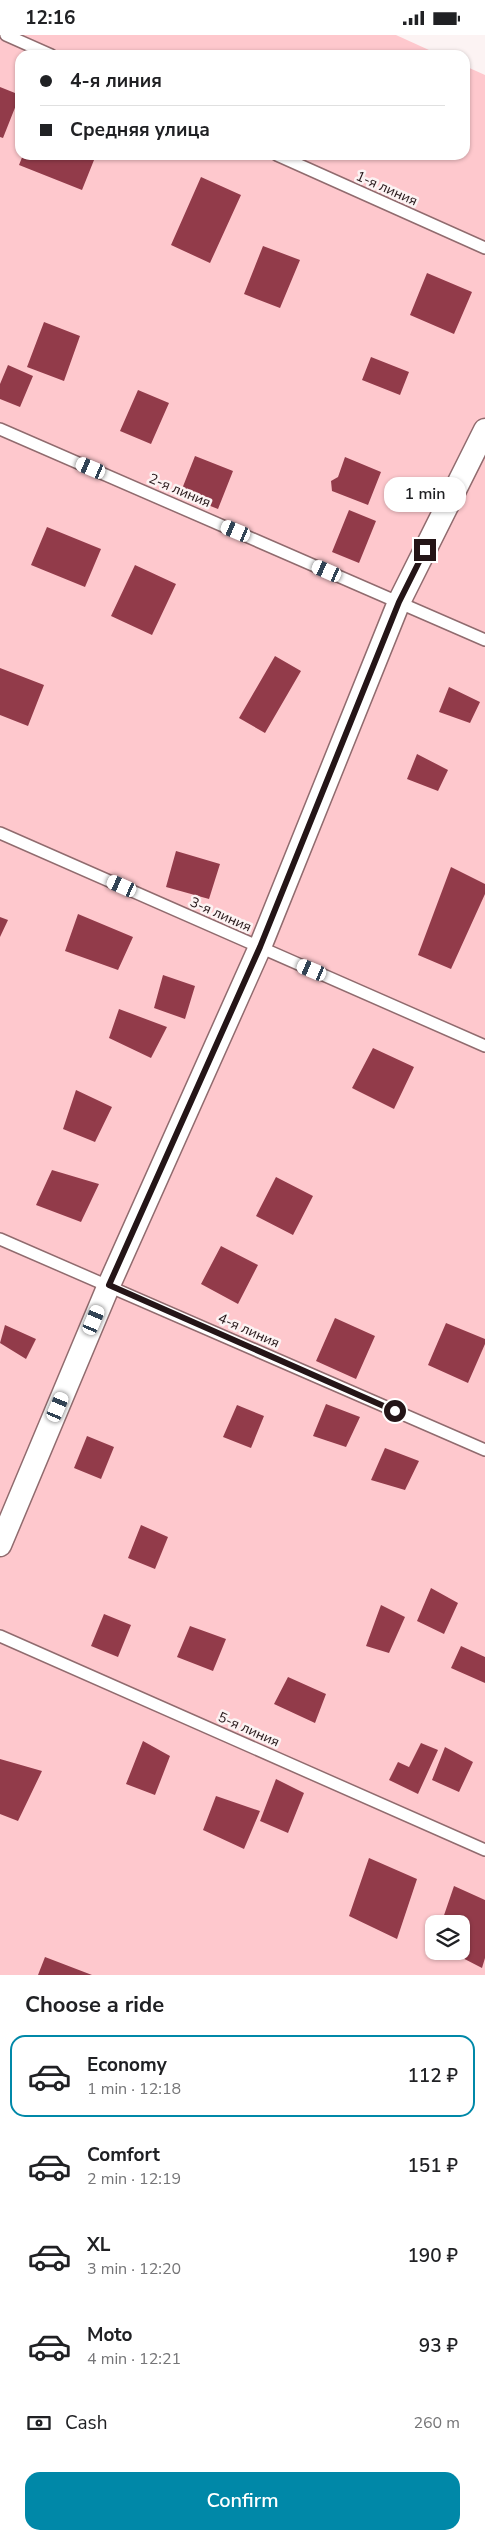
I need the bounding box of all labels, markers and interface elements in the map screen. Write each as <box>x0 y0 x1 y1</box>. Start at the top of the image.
text: 12:16 <box>25 5 75 31</box>
text: 4-я линия <box>70 68 162 94</box>
text: Средняя улица <box>70 117 210 143</box>
street label: 1-я линия <box>353 166 421 210</box>
car <box>74 455 107 481</box>
street label: 2-я линия <box>146 469 214 512</box>
callout: 1 min <box>384 477 466 513</box>
text: 1 min <box>405 483 445 505</box>
car <box>219 518 252 544</box>
route end <box>414 539 436 561</box>
car <box>310 558 343 584</box>
car <box>105 873 138 899</box>
street label: 3-я линия <box>187 892 255 936</box>
car <box>295 957 328 983</box>
car <box>81 1303 106 1337</box>
street label: 4-я линия <box>215 1308 283 1352</box>
car <box>45 1390 70 1424</box>
route start <box>384 1400 406 1422</box>
street label: 5-я линия <box>215 1707 283 1751</box>
map controls <box>425 1915 470 1960</box>
button: layers <box>425 1915 470 1960</box>
text: Choose a ride <box>25 1990 164 2020</box>
text: Economy <box>87 2052 167 2078</box>
icon: car <box>27 2054 72 2099</box>
text: 112 ₽ <box>407 2063 458 2089</box>
text: 1 min · 12:18 <box>87 2078 181 2100</box>
text: Comfort <box>87 2142 160 2168</box>
icon: car <box>27 2144 72 2189</box>
text: 151 ₽ <box>407 2153 458 2179</box>
text: 2 min · 12:19 <box>87 2168 181 2190</box>
text: XL <box>87 2232 110 2258</box>
icon: car <box>27 2234 72 2279</box>
text: 190 ₽ <box>407 2243 458 2269</box>
text: 3 min · 12:20 <box>87 2258 181 2280</box>
text: Moto <box>87 2322 133 2348</box>
icon: car <box>27 2324 72 2369</box>
text: 93 ₽ <box>419 2333 458 2359</box>
text: 4 min · 12:21 <box>87 2348 181 2370</box>
icon: cash <box>25 2409 53 2437</box>
text: Cash <box>65 2410 107 2436</box>
text: 260 m <box>413 2412 460 2434</box>
button: Confirm <box>25 2472 460 2530</box>

